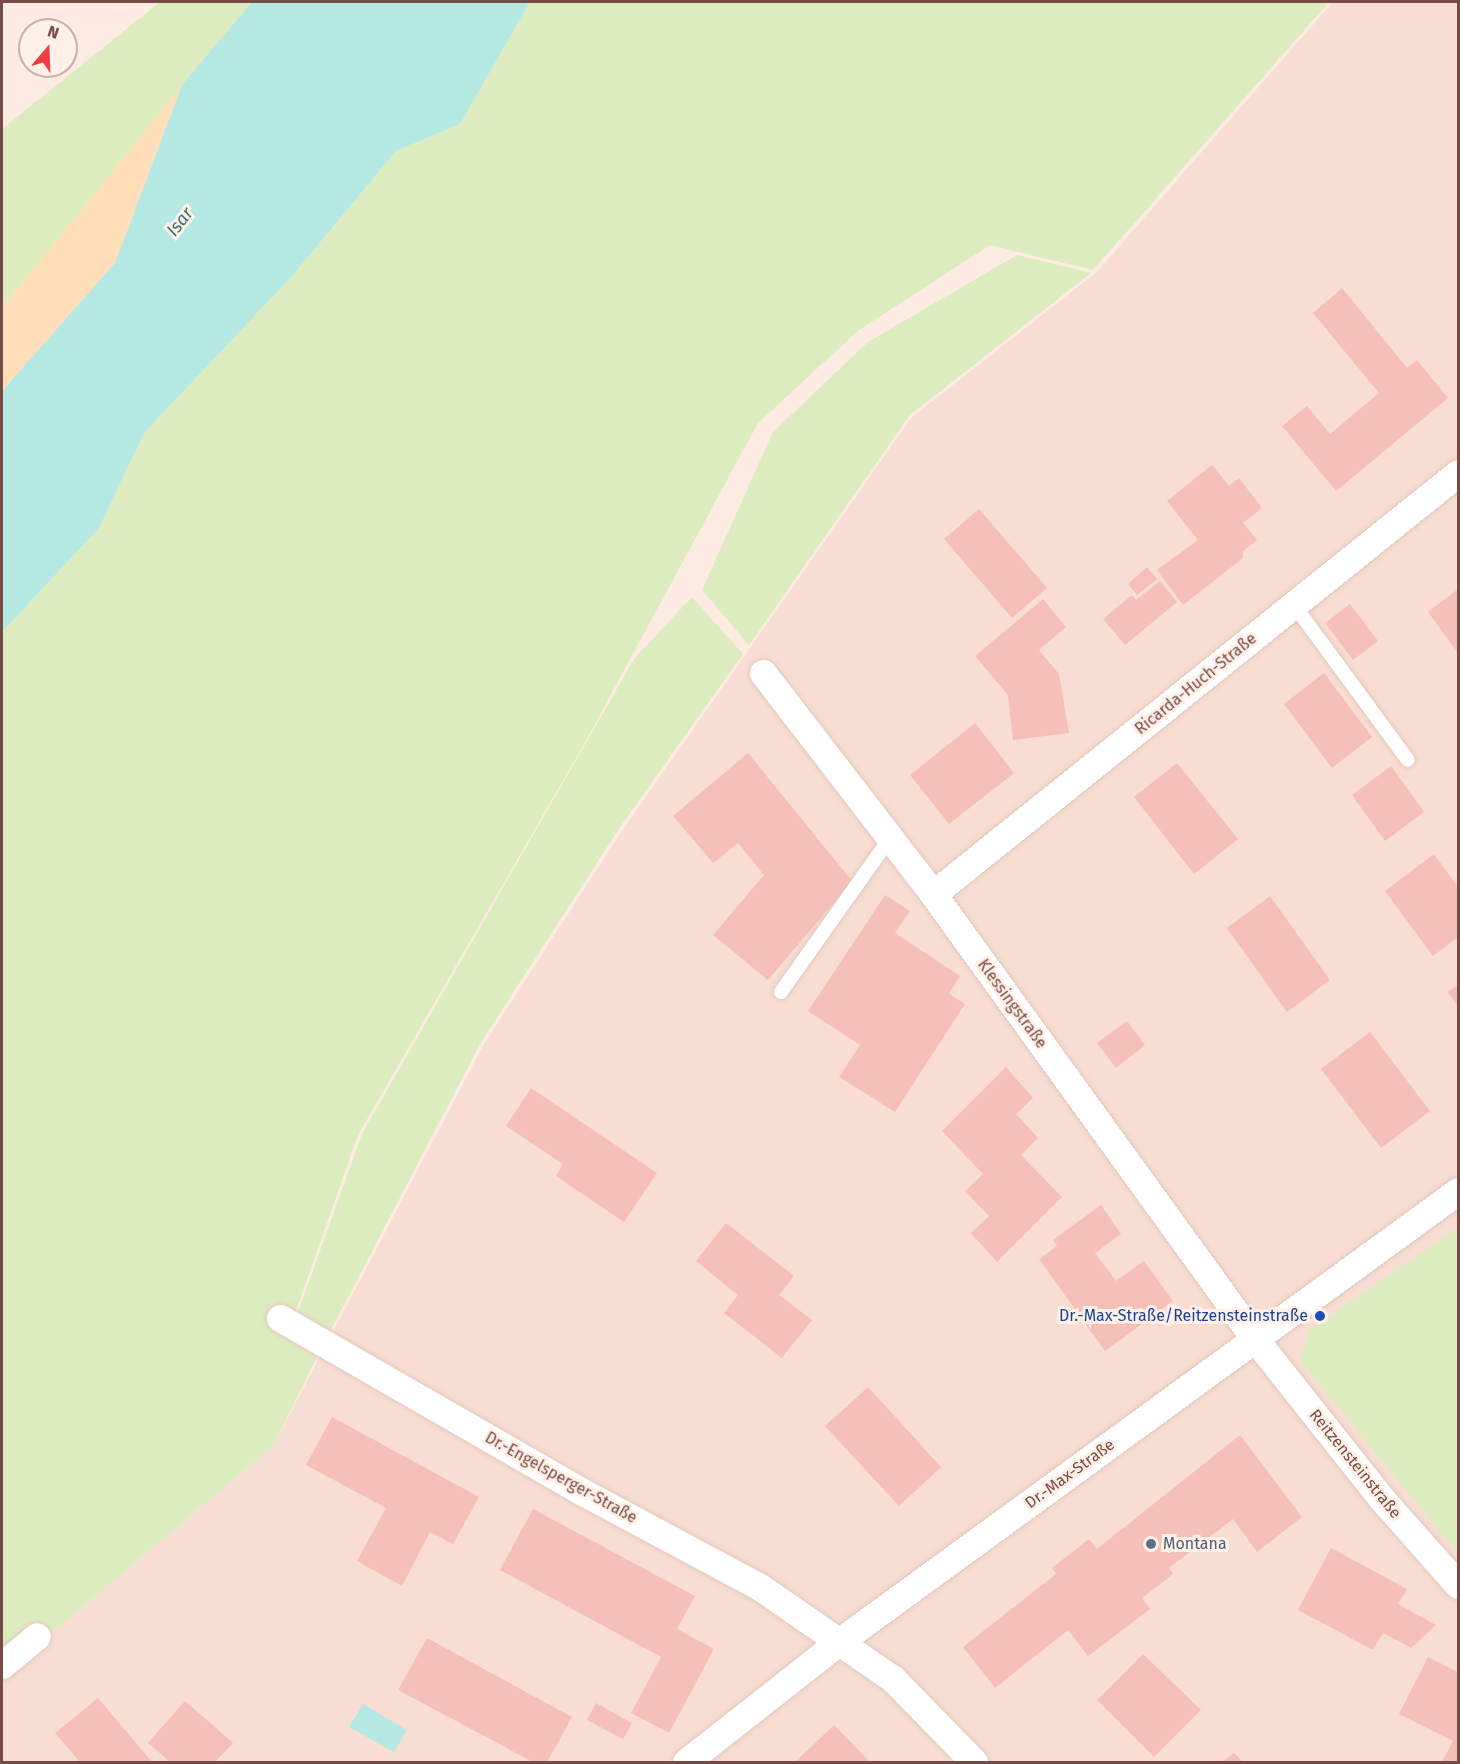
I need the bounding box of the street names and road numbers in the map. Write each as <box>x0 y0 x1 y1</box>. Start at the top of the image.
street label: Ricarda-Huch-Straße <box>1131 629 1261 739</box>
street label: Klessingstraße <box>973 956 1051 1052</box>
street label: Reitzensteinstraße <box>1305 1406 1405 1522</box>
street label: Dr.-Engelsperger-Straße <box>482 1428 640 1528</box>
street label: Dr.-Max-Straße <box>1022 1435 1118 1513</box>

